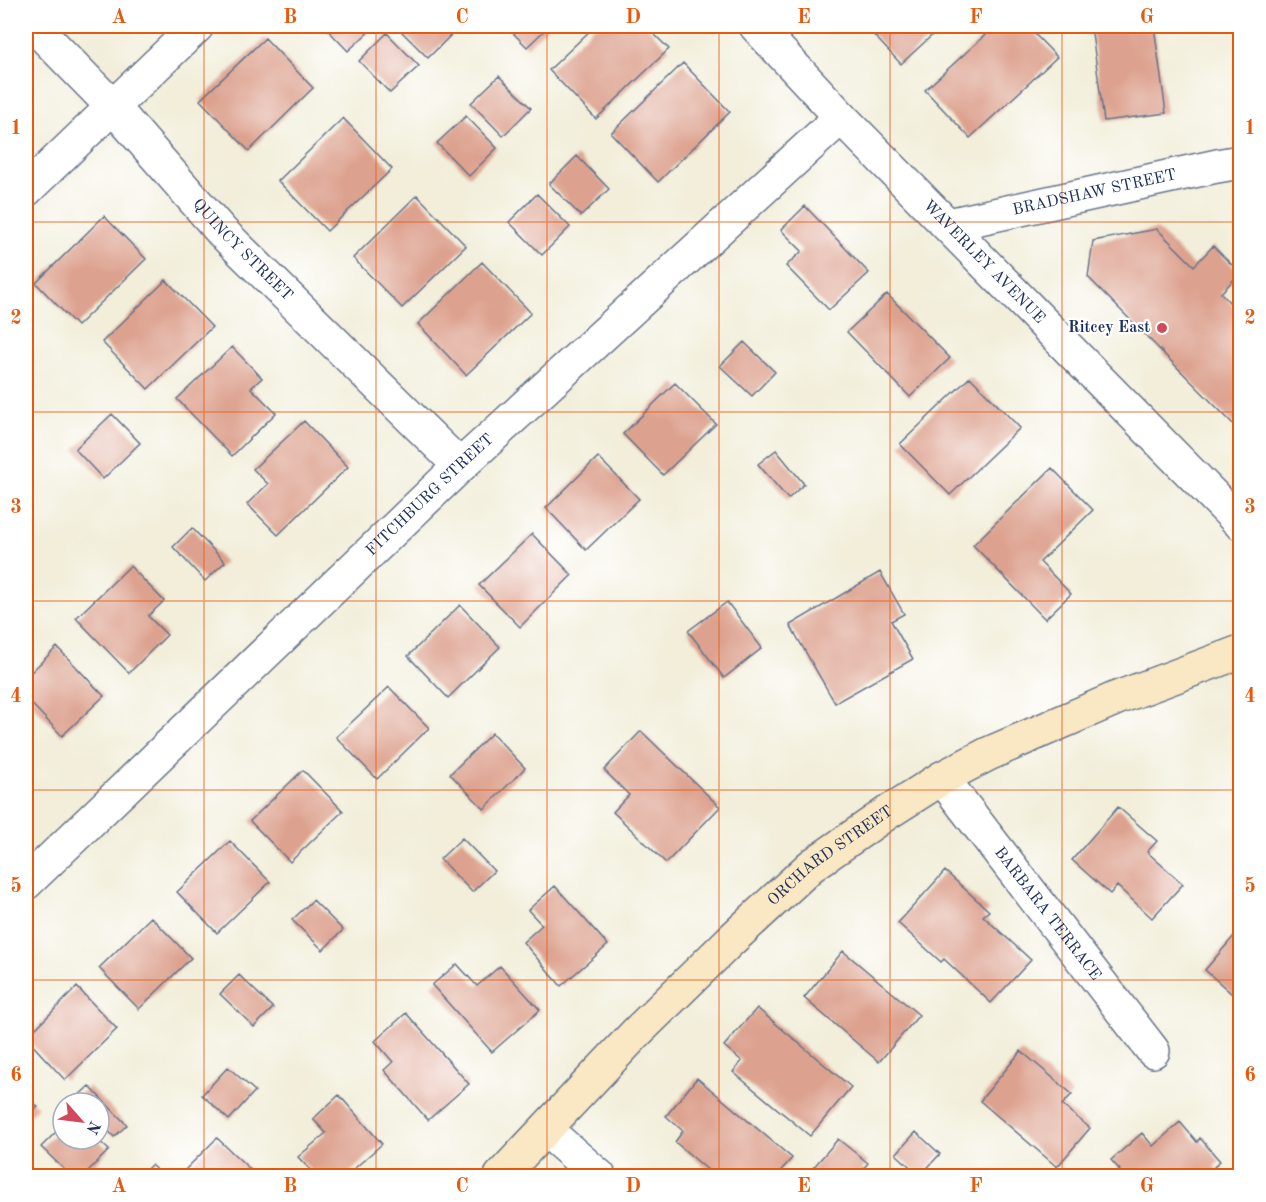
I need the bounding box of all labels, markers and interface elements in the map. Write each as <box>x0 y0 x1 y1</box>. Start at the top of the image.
text: A <box>111 8 127 28</box>
text: B <box>283 8 297 28</box>
text: C <box>455 8 469 28</box>
text: D <box>625 8 641 28</box>
text: E <box>797 8 811 28</box>
text: F <box>969 8 983 28</box>
text: G <box>1140 8 1154 28</box>
text: 1 <box>10 119 22 139</box>
text: 1 <box>1244 119 1256 139</box>
street label: BRADSHAW STREET <box>1011 167 1178 219</box>
street label: QUINCY STREET <box>189 196 295 304</box>
street label: WAVERLEY AVENUE <box>920 197 1048 327</box>
text: 2 <box>10 309 22 329</box>
text: 2 <box>1244 309 1256 329</box>
place label: Ritcey East <box>1068 320 1150 336</box>
marker: Ritcey East <box>1155 321 1169 335</box>
street label: FITCHBURG STREET <box>363 431 497 559</box>
text: 3 <box>10 498 22 518</box>
text: 3 <box>1244 498 1256 518</box>
text: 4 <box>10 687 22 707</box>
text: 4 <box>1244 687 1256 707</box>
street label: ORCHARD STREET <box>765 803 896 909</box>
street label: BARBARA TERRACE <box>991 844 1104 984</box>
text: 5 <box>10 876 22 897</box>
text: 5 <box>1244 876 1256 897</box>
text: 6 <box>10 1066 22 1086</box>
text: 6 <box>1244 1066 1256 1086</box>
north arrow <box>51 1091 111 1151</box>
text: N <box>82 1118 102 1137</box>
text: A <box>111 1177 127 1197</box>
text: B <box>283 1177 297 1197</box>
text: C <box>455 1177 469 1197</box>
text: D <box>625 1177 641 1197</box>
text: E <box>797 1177 811 1197</box>
text: F <box>969 1177 983 1197</box>
text: G <box>1140 1177 1154 1197</box>

